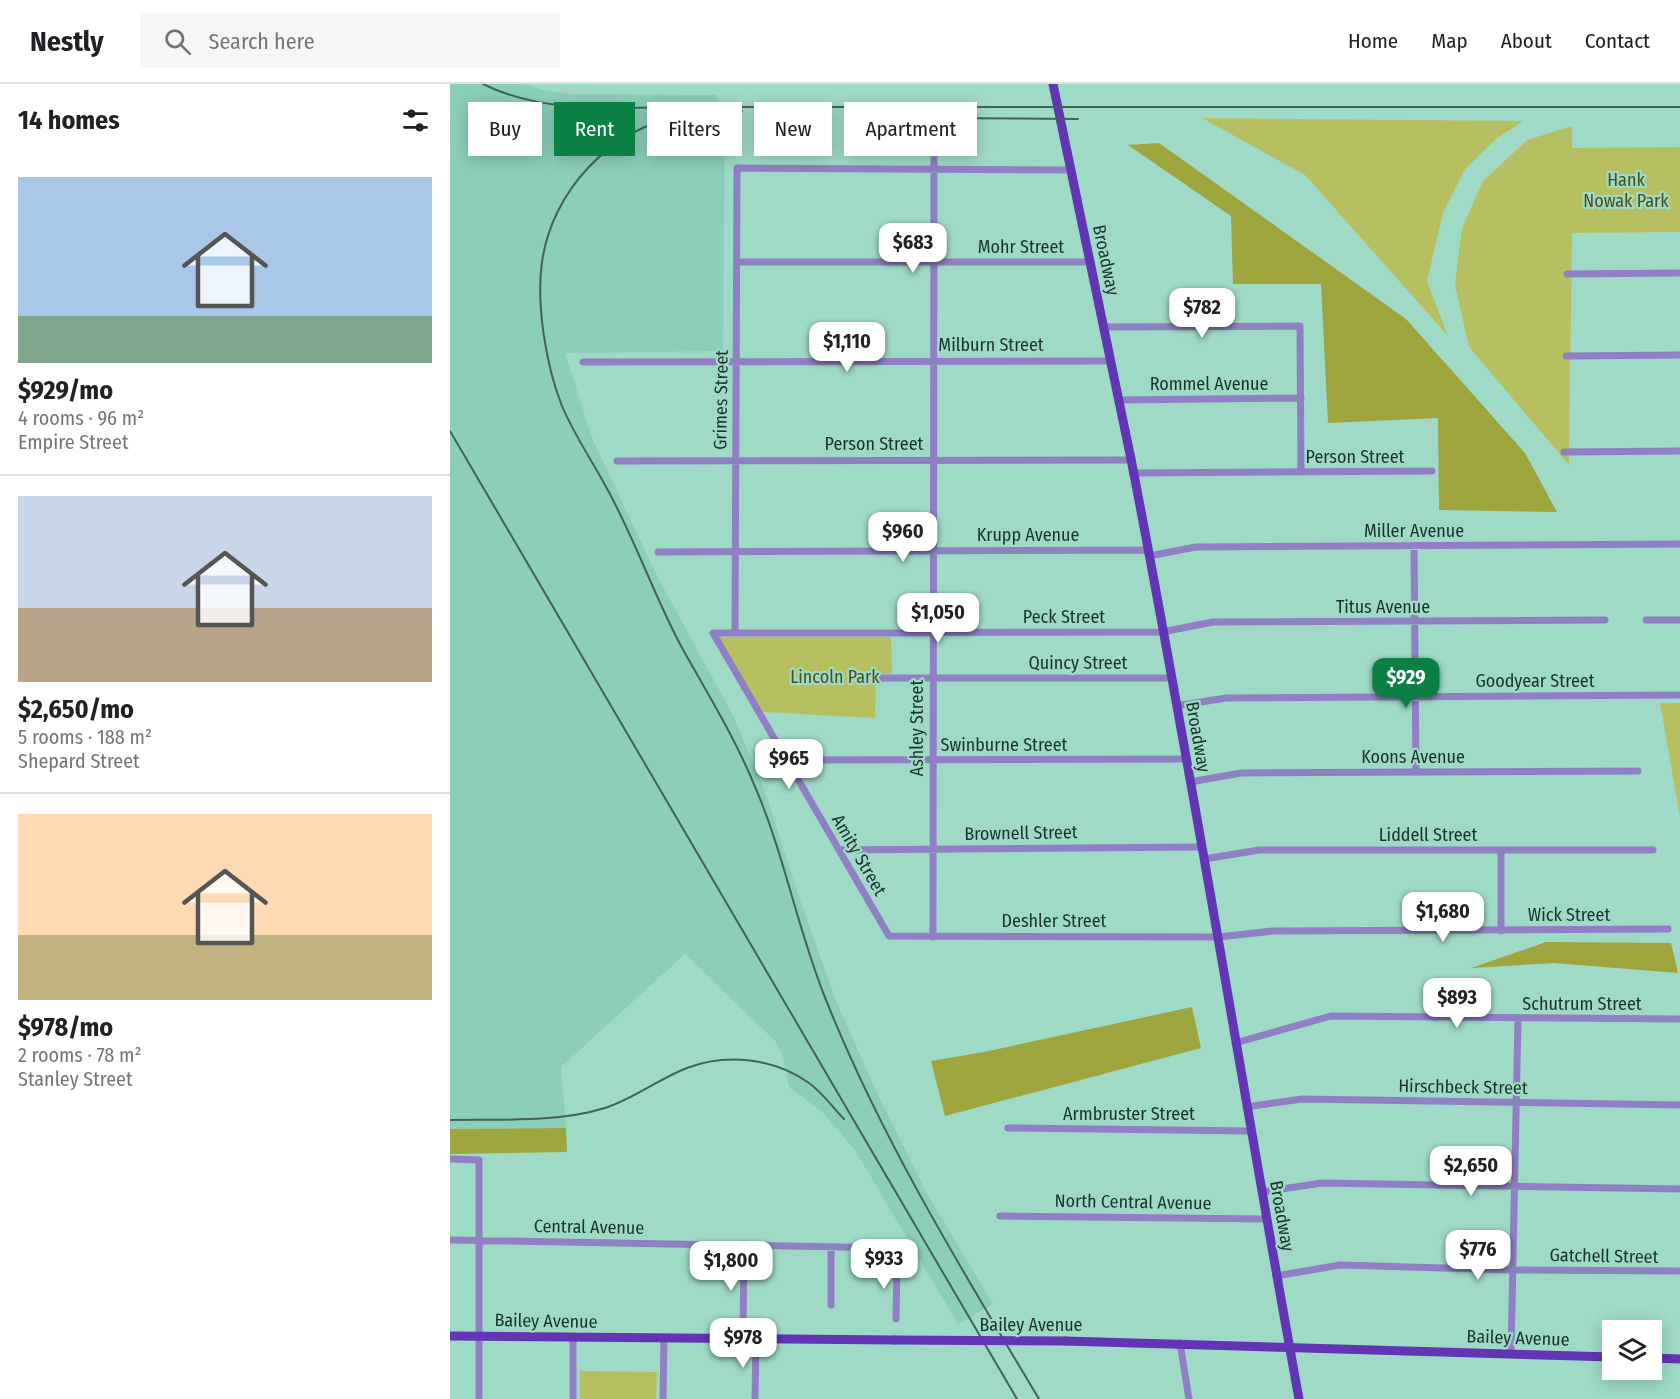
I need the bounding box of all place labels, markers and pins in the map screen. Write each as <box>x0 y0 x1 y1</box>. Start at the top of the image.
pin: $683 <box>877 223 949 274</box>
pin: $782 <box>1166 288 1238 339</box>
pin: $1,110 <box>798 322 896 373</box>
pin: $960 <box>867 512 939 563</box>
pin: $1,050 <box>889 593 987 644</box>
pin: $929 <box>1370 658 1442 709</box>
pin: $965 <box>753 739 825 790</box>
pin: $1,680 <box>1394 892 1492 943</box>
pin: $893 <box>1421 978 1493 1029</box>
pin: $2,650 <box>1422 1146 1520 1197</box>
pin: $776 <box>1442 1230 1514 1281</box>
pin: $933 <box>848 1239 920 1290</box>
pin: $1,800 <box>682 1241 780 1292</box>
pin: $978 <box>707 1318 779 1369</box>

